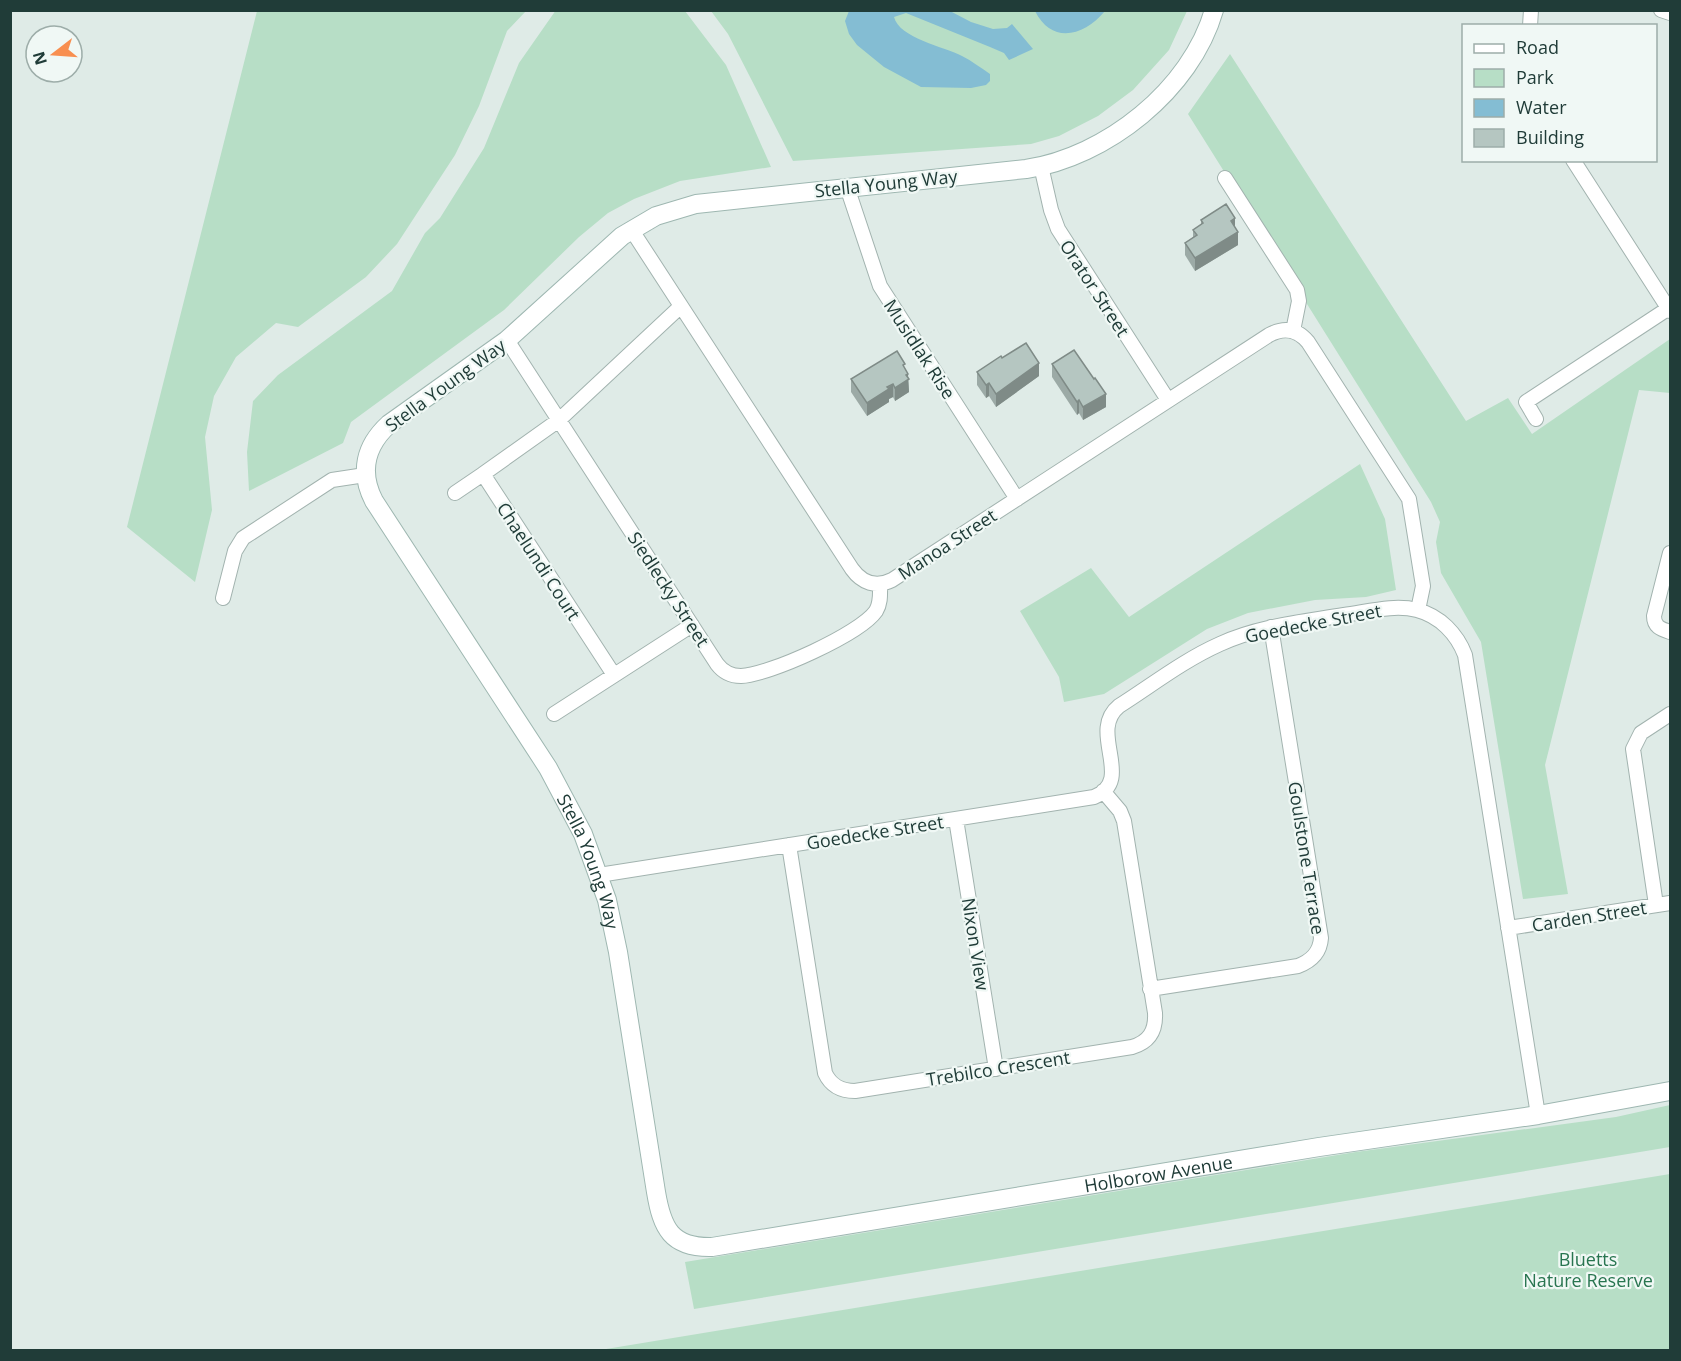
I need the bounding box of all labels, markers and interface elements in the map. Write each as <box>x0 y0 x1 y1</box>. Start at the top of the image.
north arrow <box>24 24 84 84</box>
legend <box>1462 24 1657 162</box>
text: Road <box>1516 35 1559 59</box>
text: N <box>27 49 52 68</box>
text: Park <box>1516 65 1554 89</box>
text: Water <box>1516 95 1567 119</box>
text: Building <box>1516 125 1584 149</box>
street label: Stella Young Way <box>814 163 959 202</box>
street label: Orator Street <box>1055 235 1135 341</box>
street label: Musidlak Rise <box>879 294 961 404</box>
street label: Stella Young Way <box>380 333 511 437</box>
street label: Chaelundi Court <box>492 497 586 625</box>
street label: Manoa Street <box>893 503 1001 585</box>
street label: Siedlecky Street <box>623 527 715 651</box>
street label: Goedecke Street <box>1243 598 1383 648</box>
street label: Goulstone Terrace <box>1283 780 1331 936</box>
street label: Stella Young Way <box>552 790 625 932</box>
street label: Goedecke Street <box>805 809 945 855</box>
street label: Carden Street <box>1530 895 1648 937</box>
street label: Nixon View <box>957 896 995 992</box>
street label: Trebilco Crescent <box>924 1045 1072 1091</box>
street label: Holborow Avenue <box>1082 1149 1234 1198</box>
park label: Bluetts Nature Reserve <box>1523 1247 1653 1292</box>

